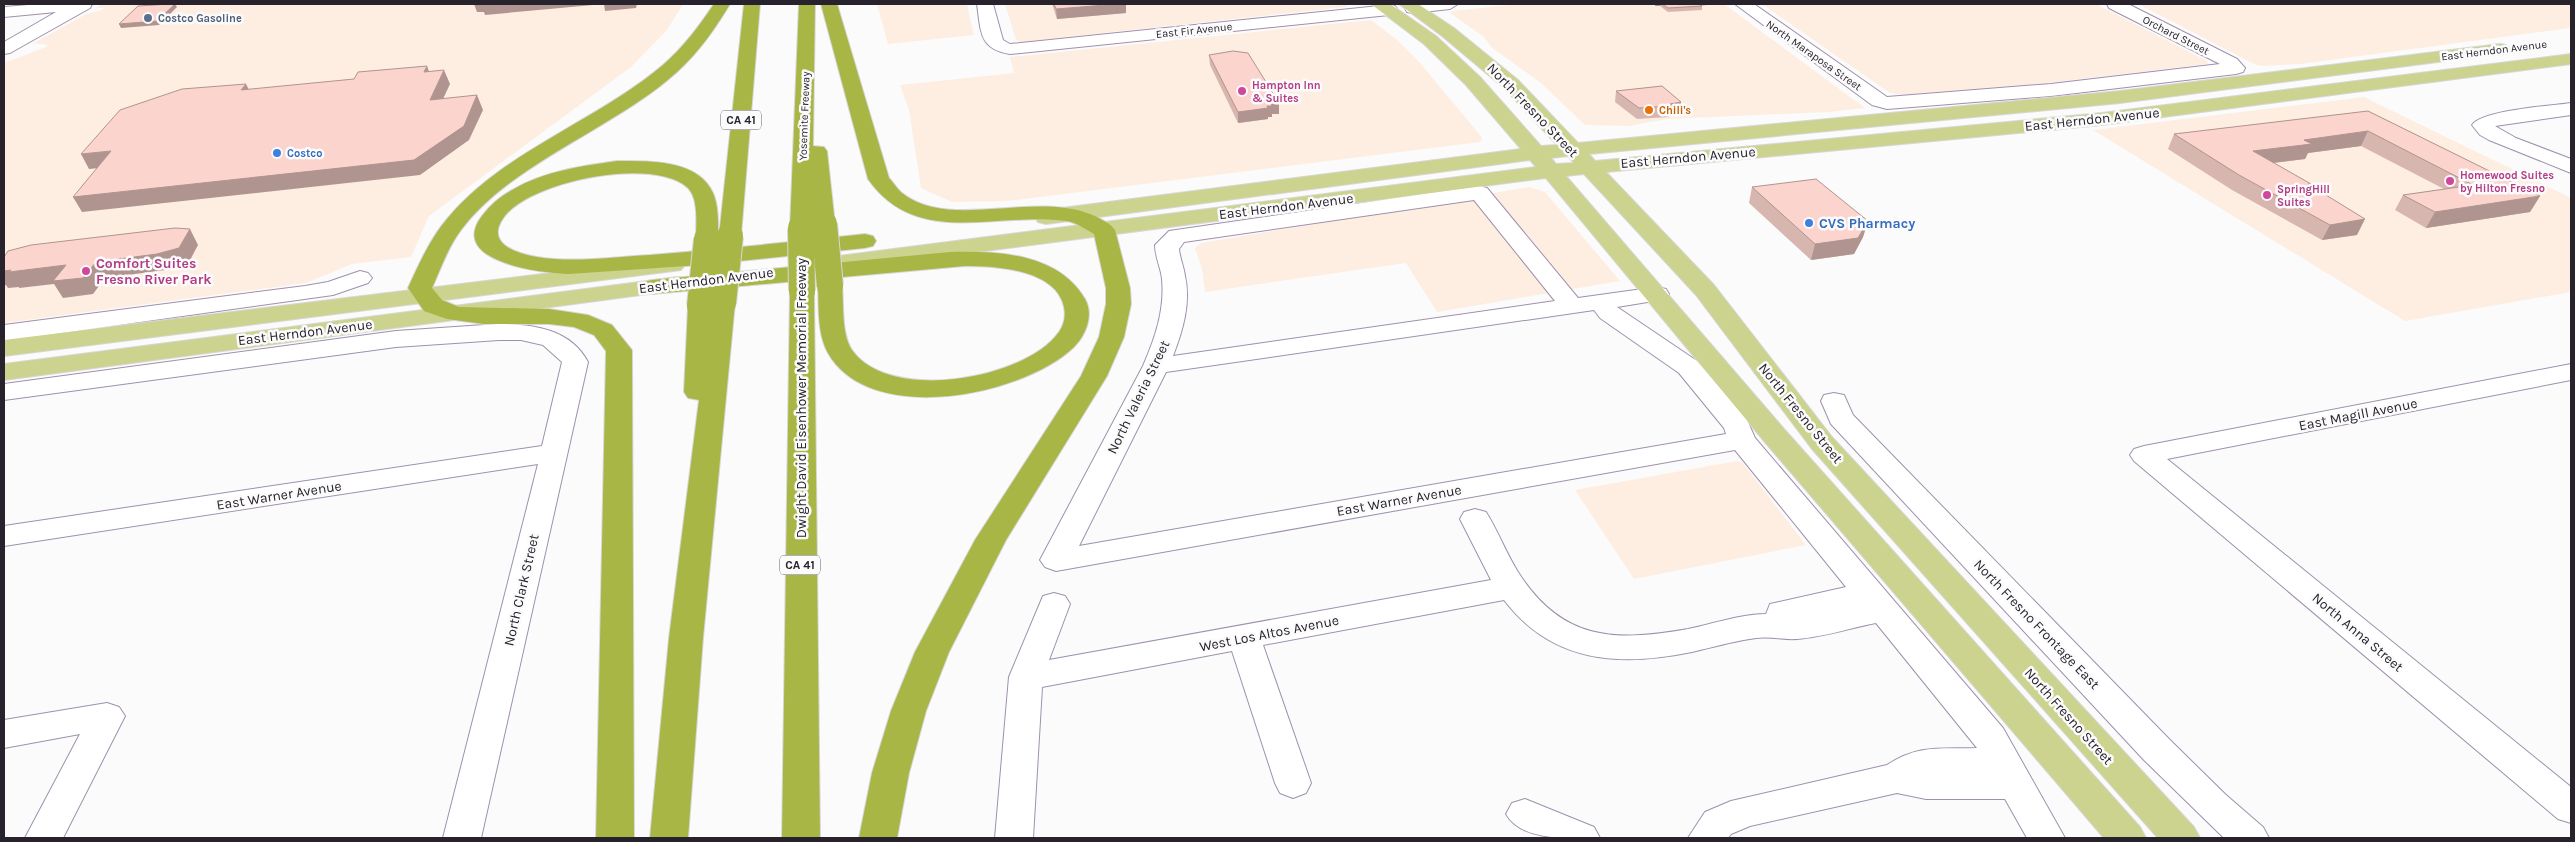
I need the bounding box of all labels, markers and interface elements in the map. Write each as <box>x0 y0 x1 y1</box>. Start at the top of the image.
marker: Costco Gasoline <box>142 12 154 24</box>
place label: Costco Gasoline <box>158 12 242 25</box>
street label: Orchard Street <box>2140 13 2211 58</box>
street label: North Maraposa Street <box>1764 18 1864 93</box>
street label: East Fir Avenue <box>1155 20 1233 41</box>
street label: East Herndon Avenue <box>2440 38 2548 63</box>
street label: North Fresno Street <box>1483 60 1582 161</box>
street label: Yosemite Freeway <box>796 71 813 161</box>
place label: Hampton Inn & Suites <box>1252 79 1321 105</box>
marker: Hampton Inn & Suites <box>1236 85 1248 97</box>
marker: Chili's <box>1643 104 1655 116</box>
place label: Chili's <box>1659 104 1691 117</box>
street label: East Herndon Avenue <box>2024 104 2160 135</box>
road number: CA 41 <box>721 110 761 130</box>
street label: East Herndon Avenue <box>1620 143 1756 172</box>
marker: Costco <box>271 147 283 159</box>
place label: Costco <box>287 147 322 160</box>
place label: Homewood Suites by Hilton Fresno <box>2460 169 2554 195</box>
marker: Homewood Suites by Hilton Fresno <box>2444 175 2456 187</box>
place label: SpringHill Suites <box>2277 183 2330 209</box>
marker: SpringHill Suites <box>2261 189 2273 201</box>
street label: East Herndon Avenue <box>1218 190 1354 223</box>
place label: CVS Pharmacy <box>1819 215 1915 232</box>
marker: CVS Pharmacy <box>1803 217 1815 229</box>
place label: Comfort Suites Fresno River Park <box>96 255 212 288</box>
street label: Dwight David Eisenhower Memorial Freeway <box>793 257 810 538</box>
street label: East Herndon Avenue <box>638 264 774 297</box>
marker: Comfort Suites Fresno River Park <box>80 265 92 277</box>
street label: East Herndon Avenue <box>237 316 373 349</box>
street label: North Valeria Street <box>1104 338 1173 457</box>
street label: North Fresno Street <box>1755 360 1846 467</box>
street label: East Magill Avenue <box>2297 395 2419 434</box>
street label: East Warner Avenue <box>215 477 343 514</box>
street label: East Warner Avenue <box>1335 481 1463 520</box>
street label: North Clark Street <box>500 533 543 648</box>
road number: CA 41 <box>780 556 820 574</box>
street label: North Fresno Frontage East <box>1970 556 2103 693</box>
street label: North Anna Street <box>2309 589 2407 675</box>
street label: West Los Altos Avenue <box>1198 612 1340 655</box>
street label: North Fresno Street <box>2021 665 2116 768</box>

